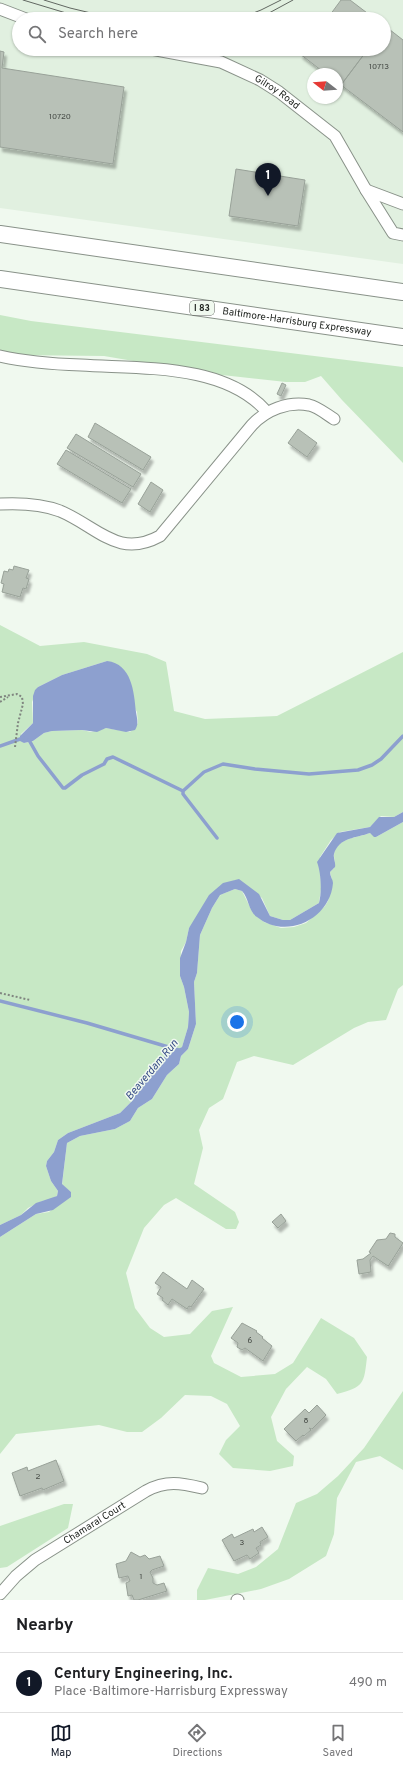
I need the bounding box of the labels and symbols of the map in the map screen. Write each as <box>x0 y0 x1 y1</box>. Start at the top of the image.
house number: 10713 <box>369 62 389 72</box>
north arrow <box>307 68 343 104</box>
street label: Gilroy Road <box>253 72 302 112</box>
house number: 10720 <box>49 112 71 122</box>
pin: 1 <box>255 163 281 196</box>
road number: I 83 <box>190 301 214 315</box>
street label: Baltimore-Harrisburg Expressway <box>222 305 372 339</box>
your location <box>227 1012 247 1032</box>
water label: Beaverdam Run <box>123 1037 181 1103</box>
house number: 6 <box>248 1336 253 1346</box>
house number: 8 <box>304 1416 309 1426</box>
house number: 2 <box>36 1472 41 1482</box>
street label: Chamaral Court <box>61 1499 128 1547</box>
house number: 3 <box>240 1538 245 1548</box>
house number: 1 <box>140 1572 142 1582</box>

